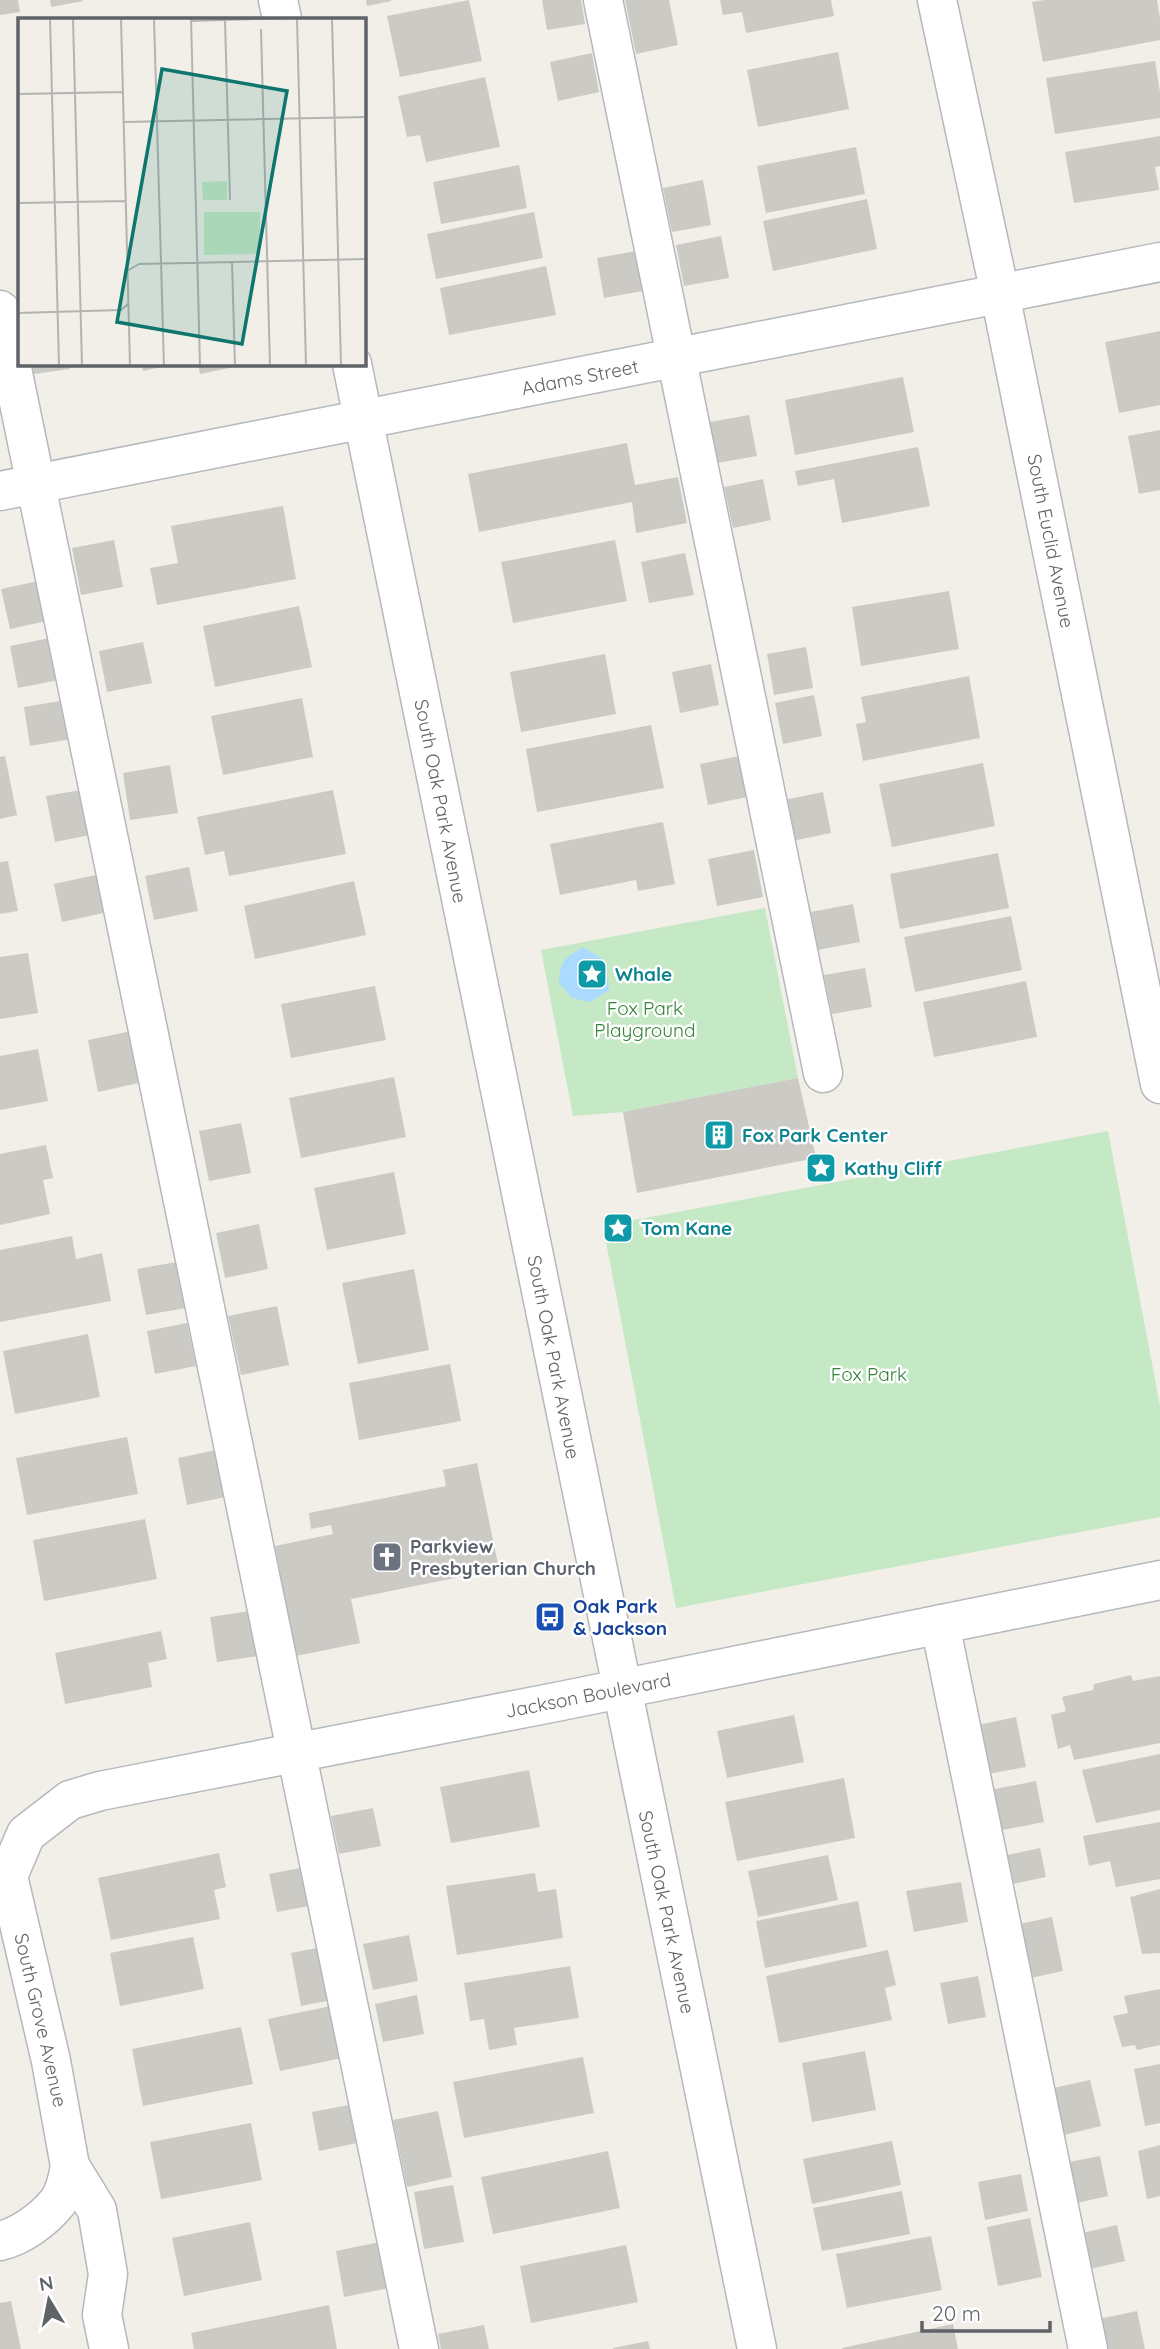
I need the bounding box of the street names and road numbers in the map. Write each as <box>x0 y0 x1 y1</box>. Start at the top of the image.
street label: Adams Street <box>519 354 641 400</box>
street label: South Euclid Avenue <box>1022 452 1080 630</box>
street label: South Oak Park Avenue <box>409 697 473 905</box>
street label: South Oak Park Avenue <box>522 1253 586 1461</box>
street label: Jackson Boulevard <box>503 1667 673 1723</box>
street label: South Oak Park Avenue <box>634 1808 700 2016</box>
street label: South Grove Avenue <box>9 1931 73 2109</box>

